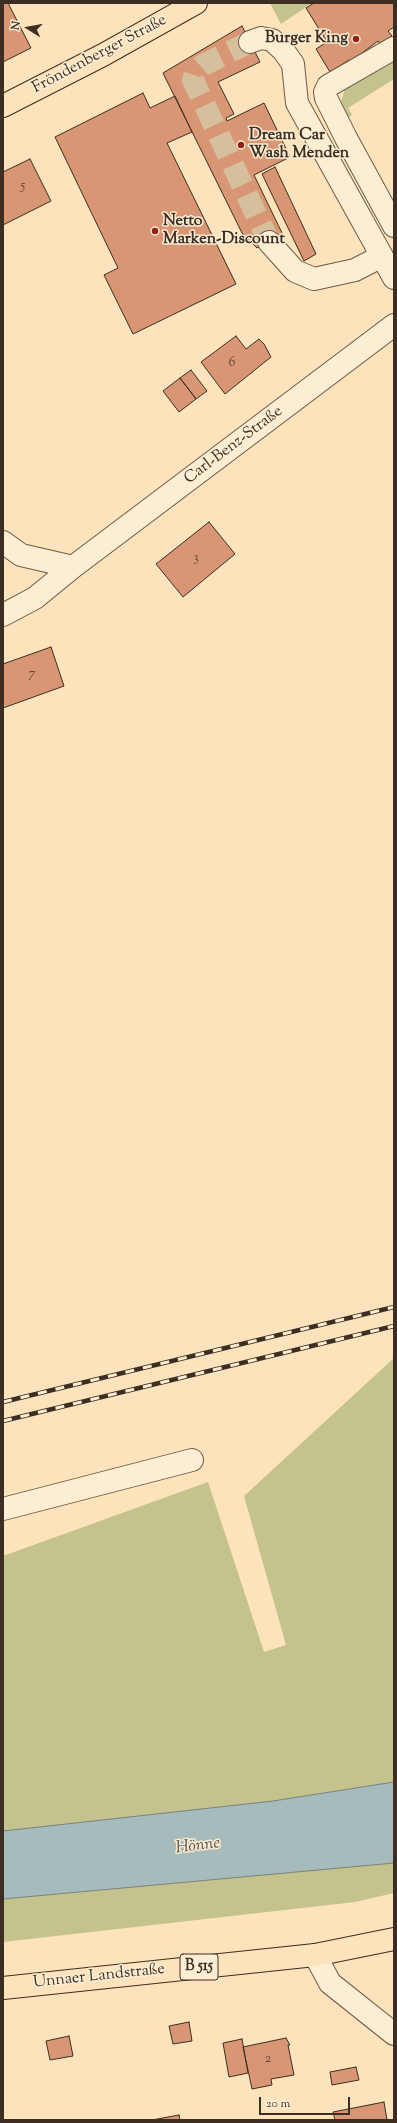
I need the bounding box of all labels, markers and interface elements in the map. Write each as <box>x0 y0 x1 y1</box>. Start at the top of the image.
north arrow <box>8 8 48 48</box>
street label: Fröndenberger Straße <box>30 11 170 99</box>
text: N <box>8 20 25 32</box>
place label: Burger King <box>265 29 348 49</box>
marker: Burger King <box>351 34 361 44</box>
place label: Dream Car Wash Menden <box>249 126 349 164</box>
marker: Dream Car Wash Menden <box>236 140 246 150</box>
house number: 5 <box>21 179 25 195</box>
place label: Netto Marken-Discount <box>163 212 285 250</box>
marker: Netto Marken-Discount <box>150 226 160 236</box>
house number: 6 <box>229 356 235 372</box>
street label: Carl-Benz-Straße <box>181 403 287 489</box>
house number: 3 <box>193 551 199 567</box>
house number: 7 <box>28 667 36 683</box>
water label: Hönne <box>175 1834 221 1860</box>
road number: B 515 <box>180 1954 218 1980</box>
street label: Unnaer Landstraße <box>32 1961 166 1993</box>
house number: 2 <box>265 2052 271 2068</box>
scale bar <box>261 2089 352 2115</box>
text: 20 m <box>266 2095 290 2113</box>

